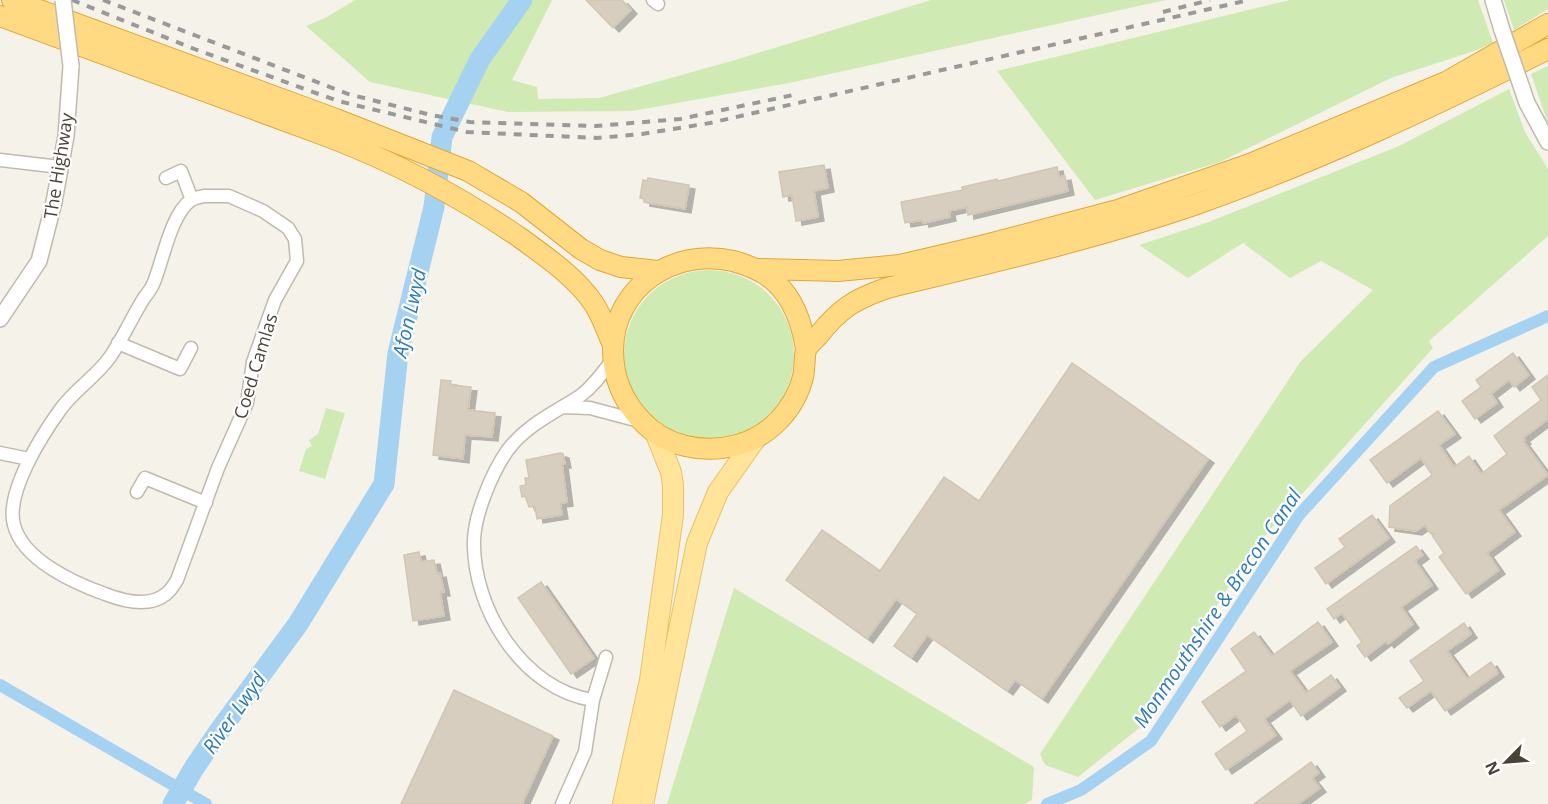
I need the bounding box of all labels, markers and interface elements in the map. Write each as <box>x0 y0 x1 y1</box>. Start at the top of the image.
street label: The Highway <box>38 110 78 221</box>
water label: Afon Lwyd <box>385 266 432 362</box>
street label: Coed Camlas <box>228 310 282 422</box>
water label: Monmouthshire & Brecon Canal <box>1127 483 1308 733</box>
water label: River Lwyd <box>196 667 272 759</box>
north arrow <box>1476 732 1536 792</box>
text: N <box>1480 758 1505 779</box>

